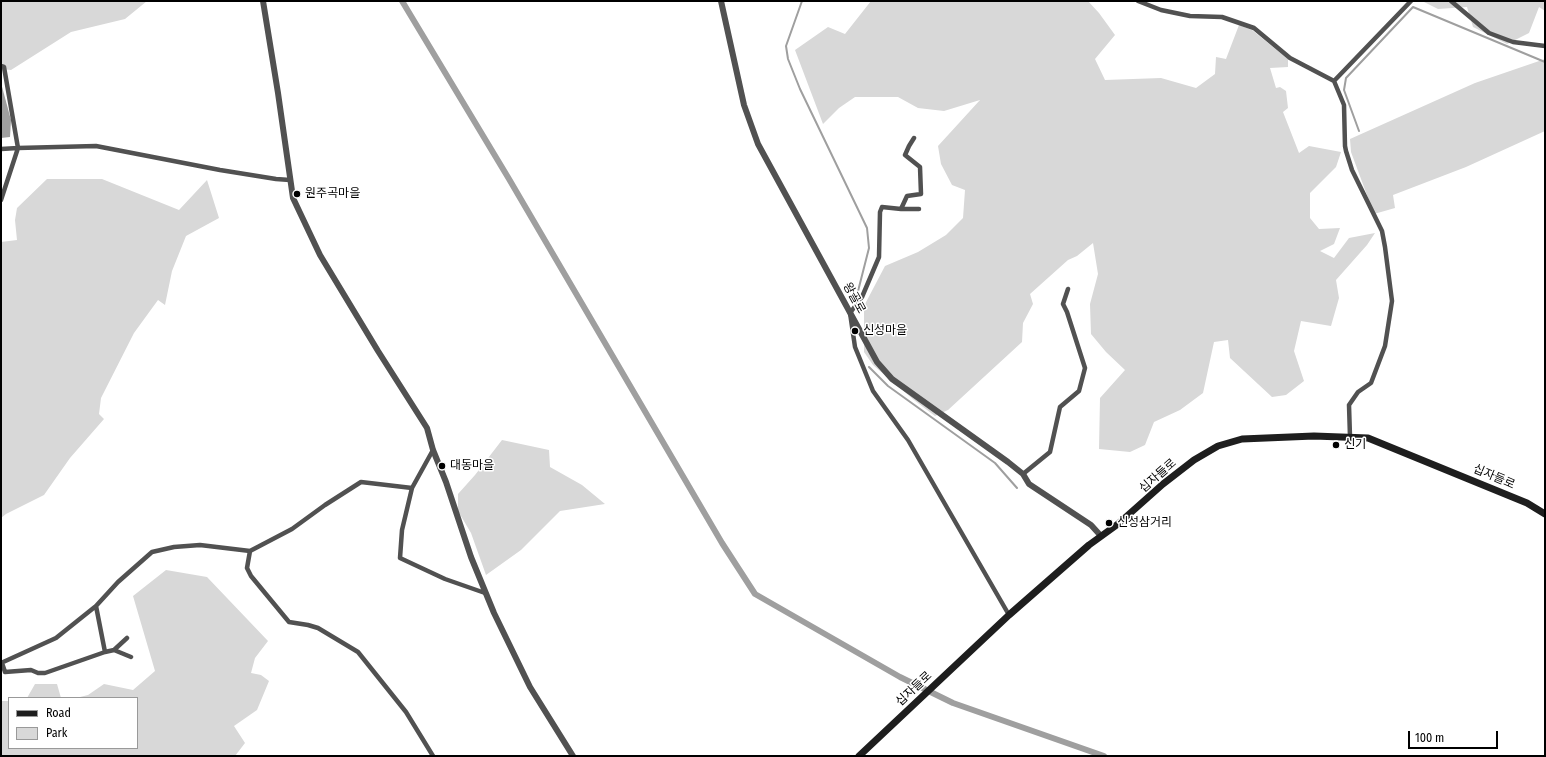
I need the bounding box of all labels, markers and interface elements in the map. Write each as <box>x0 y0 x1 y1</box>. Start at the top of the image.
place label: 원주곡마을 <box>305 187 360 201</box>
marker: 원주곡마을 <box>292 189 302 199</box>
street label: 왕골로 <box>840 280 868 316</box>
place label: 신성마을 <box>863 324 907 338</box>
marker: 신성마을 <box>850 326 860 336</box>
place label: 신기 <box>1344 438 1366 452</box>
marker: 신기 <box>1331 440 1341 450</box>
street label: 십자들로 <box>1137 456 1179 496</box>
place label: 대동마을 <box>450 459 494 473</box>
marker: 대동마을 <box>437 461 447 471</box>
street label: 십자들로 <box>1471 462 1517 492</box>
place label: 신성삼거리 <box>1117 516 1172 530</box>
marker: 신성삼거리 <box>1104 518 1114 528</box>
street label: 십자들로 <box>893 669 935 709</box>
legend <box>8 697 138 749</box>
text: Road <box>46 706 71 720</box>
scale bar <box>1410 723 1500 749</box>
text: Park <box>46 726 67 740</box>
text: 100 m <box>1415 731 1444 745</box>

